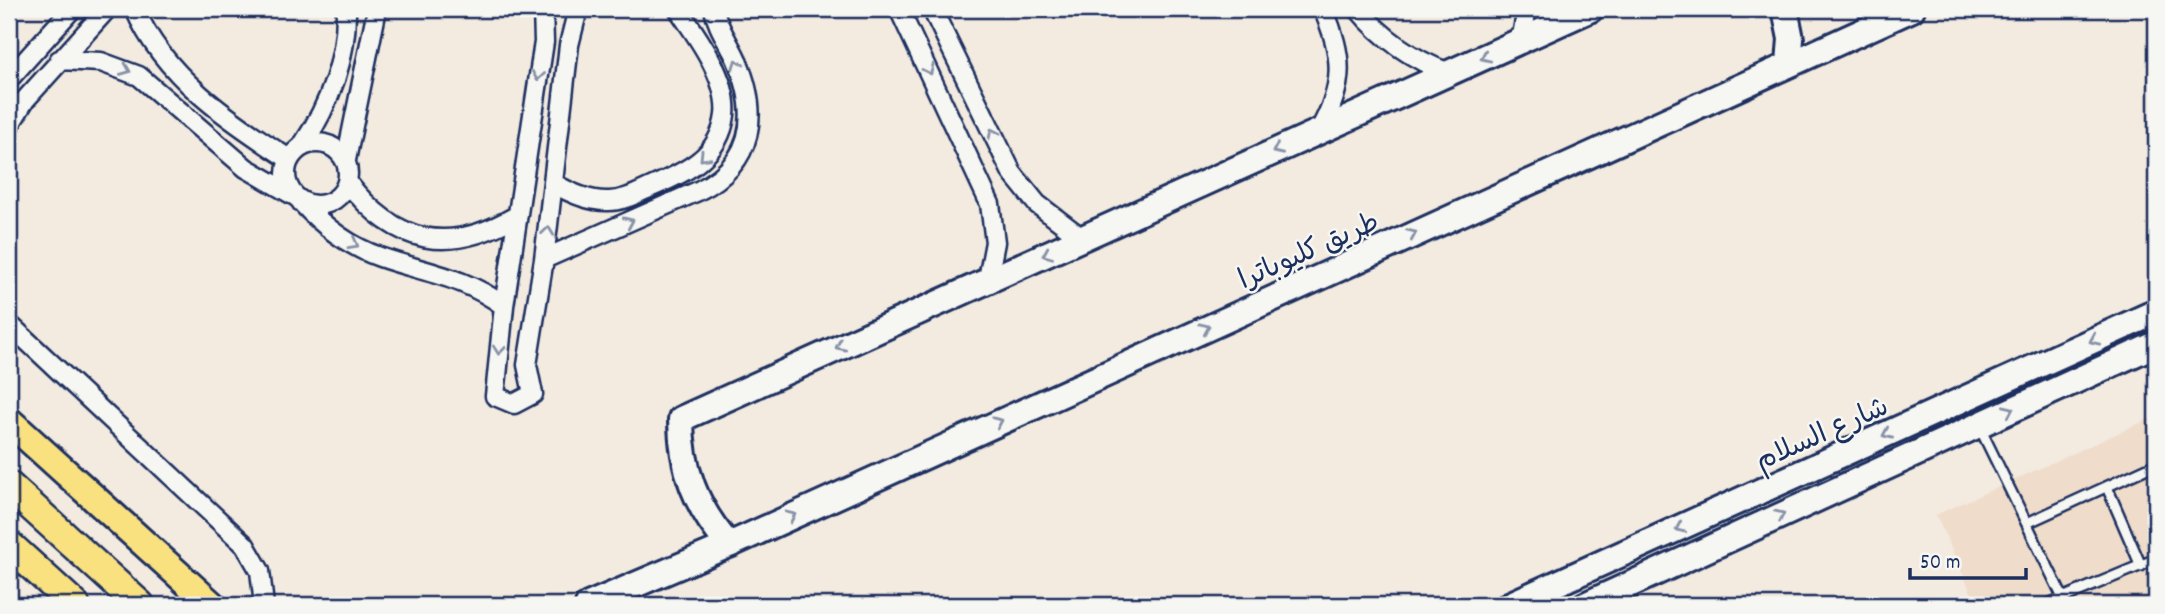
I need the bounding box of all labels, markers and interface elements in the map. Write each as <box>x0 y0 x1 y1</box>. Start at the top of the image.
one-way arrow <box>1479 49 1492 63</box>
one-way arrow <box>732 59 746 71</box>
one-way arrow <box>119 62 131 76</box>
one-way arrow <box>920 63 934 76</box>
one-way arrow <box>531 71 546 82</box>
one-way arrow <box>987 128 1001 140</box>
one-way arrow <box>1272 142 1284 156</box>
one-way arrow <box>700 148 713 161</box>
street label: طريق كليوباترا <box>1233 205 1387 302</box>
one-way arrow <box>622 216 634 230</box>
one-way arrow <box>540 225 555 236</box>
one-way arrow <box>1405 228 1418 242</box>
one-way arrow <box>346 236 359 249</box>
one-way arrow <box>1042 245 1054 259</box>
one-way arrow <box>1198 322 1211 336</box>
one-way arrow <box>2089 332 2101 346</box>
one-way arrow <box>834 338 847 352</box>
one-way arrow <box>492 344 507 356</box>
street label: شارع السلام <box>1750 389 1896 484</box>
one-way arrow <box>2002 404 2014 418</box>
one-way arrow <box>991 416 1003 430</box>
one-way arrow <box>1882 426 1894 440</box>
one-way arrow <box>1773 509 1785 523</box>
one-way arrow <box>784 510 796 524</box>
one-way arrow <box>1675 520 1687 534</box>
scale bar <box>1910 537 2025 581</box>
text: 50 m <box>1920 549 1960 579</box>

